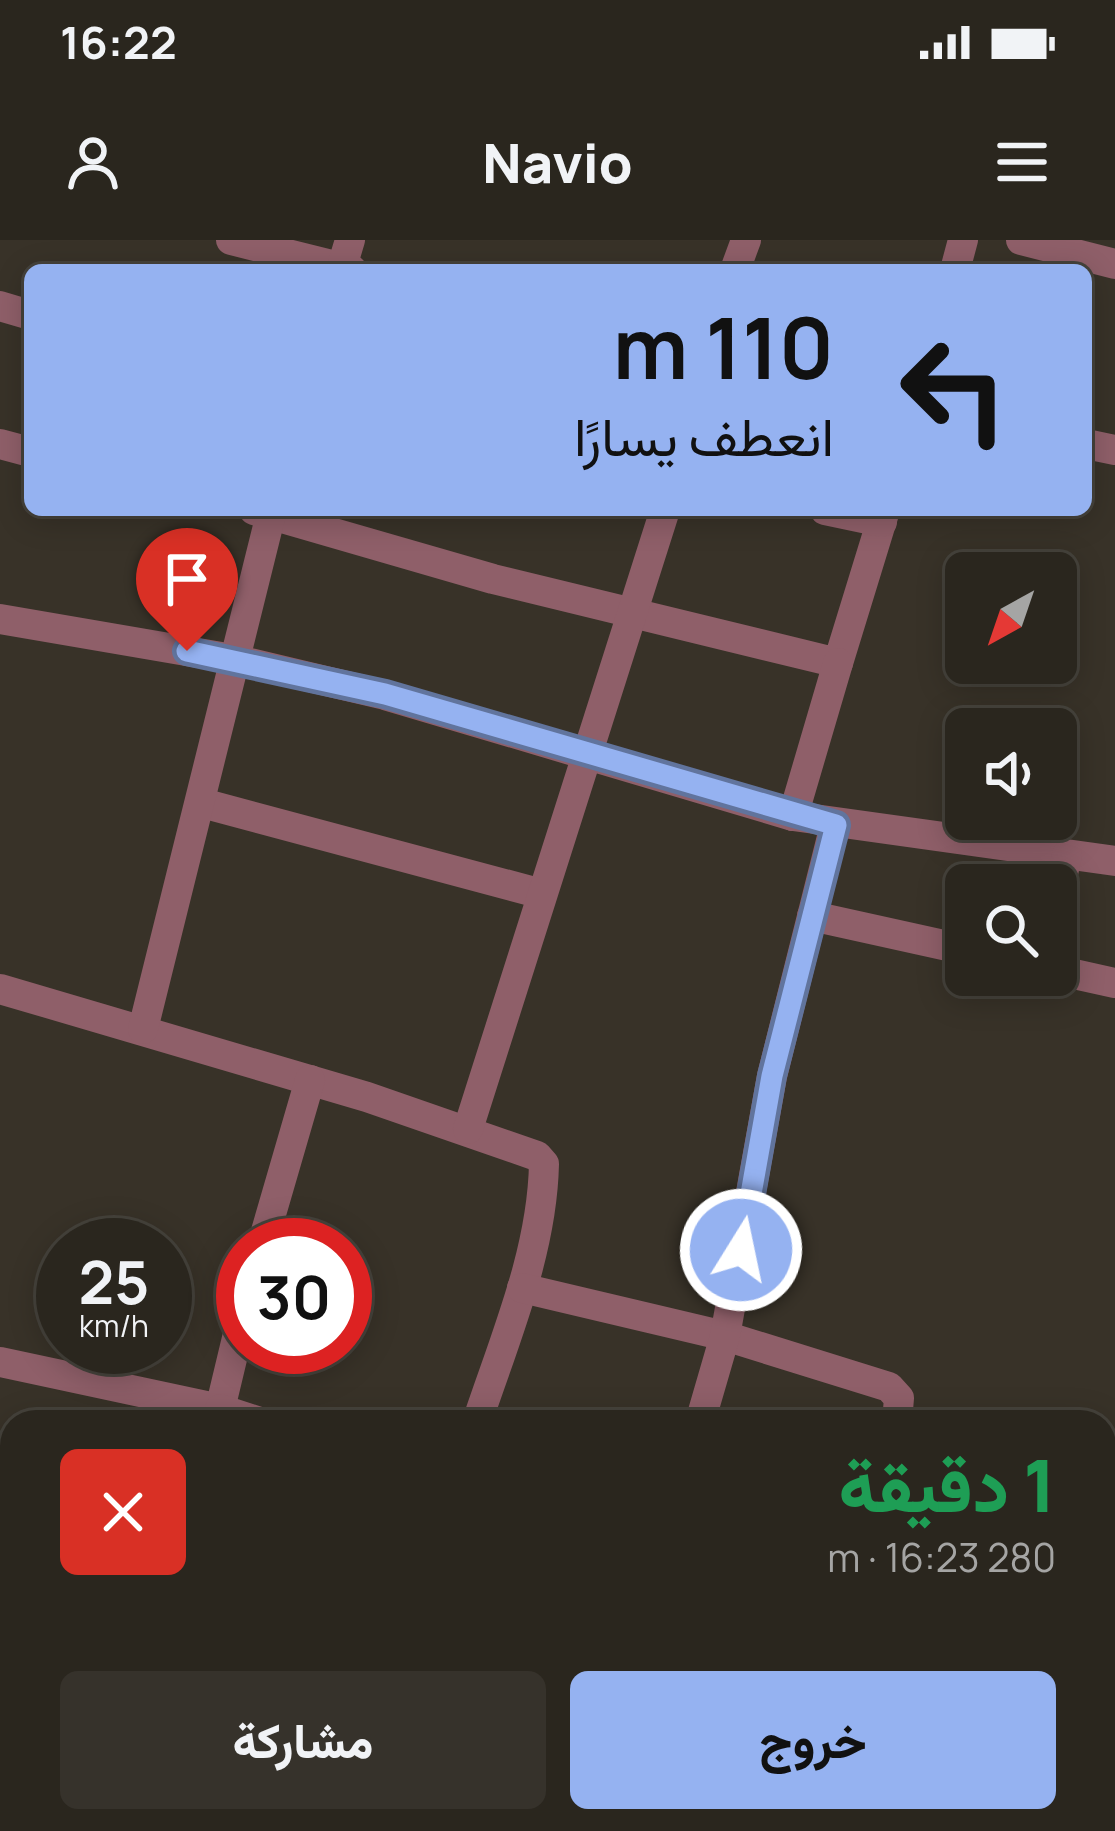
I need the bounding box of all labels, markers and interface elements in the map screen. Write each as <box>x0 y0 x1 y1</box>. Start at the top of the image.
text: 16:22 <box>60 11 177 73</box>
text: Navio <box>482 125 633 199</box>
icon: person <box>60 129 126 195</box>
icon: menu <box>989 129 1055 195</box>
text: 110 m <box>613 289 834 404</box>
icon: left <box>876 312 1032 468</box>
text: انعطف يسارًا <box>574 398 834 472</box>
pin <box>136 528 238 651</box>
icon: arrive <box>154 546 220 612</box>
north arrow <box>945 552 1077 684</box>
map controls <box>945 552 1077 996</box>
button: sound <box>945 708 1077 840</box>
button: search <box>945 864 1077 996</box>
position arrow <box>678 1187 804 1313</box>
speed limit sign: 30 <box>216 1218 372 1374</box>
text: 25 <box>79 1240 149 1322</box>
text: km/h <box>79 1305 149 1346</box>
text: 1 دقيقة <box>838 1435 1056 1534</box>
button: close <box>60 1449 186 1575</box>
text: 280 m · 16:23 <box>827 1530 1056 1584</box>
button: مشاركة <box>60 1671 546 1809</box>
button: خروج <box>570 1671 1056 1809</box>

